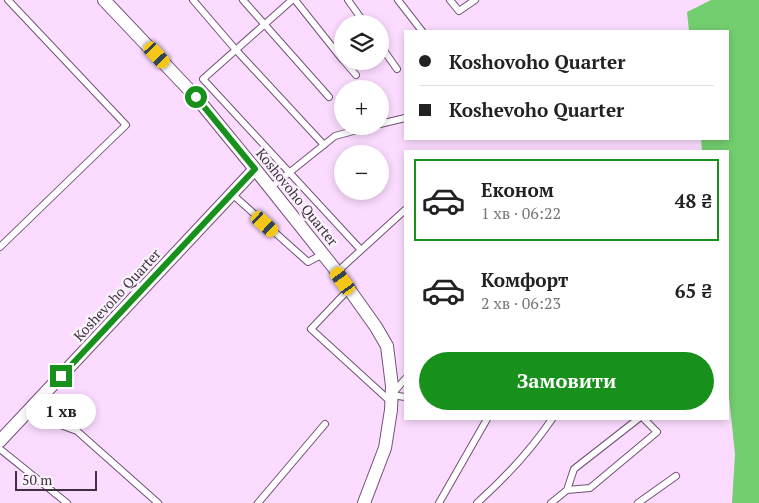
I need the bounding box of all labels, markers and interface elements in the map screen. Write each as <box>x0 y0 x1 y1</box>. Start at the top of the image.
map controls <box>334 15 389 200</box>
button: layers <box>334 15 389 70</box>
car <box>141 39 172 71</box>
text: Koshovoho Quarter <box>449 49 625 74</box>
button: + <box>334 80 389 135</box>
route start <box>185 86 207 108</box>
text: Koshevoho Quarter <box>449 97 624 122</box>
street label: Koshovoho Quarter <box>252 144 343 250</box>
button: − <box>334 145 389 200</box>
text: Економ <box>481 177 554 202</box>
icon: car <box>421 178 466 223</box>
text: 48 ₴ <box>675 188 712 213</box>
text: 1 хв · 06:22 <box>481 202 561 224</box>
car <box>248 208 281 240</box>
street label: Koshevoho Quarter <box>69 244 165 345</box>
car <box>328 264 357 298</box>
text: Комфорт <box>481 267 568 292</box>
icon: car <box>421 268 466 313</box>
text: 65 ₴ <box>675 278 712 303</box>
text: 2 хв · 06:23 <box>481 292 561 314</box>
button: Замовити <box>419 352 714 410</box>
route end <box>50 365 72 387</box>
callout: 1 хв <box>26 394 96 428</box>
text: 1 хв <box>45 400 77 422</box>
scale bar <box>15 468 98 491</box>
text: 50 m <box>22 470 52 489</box>

